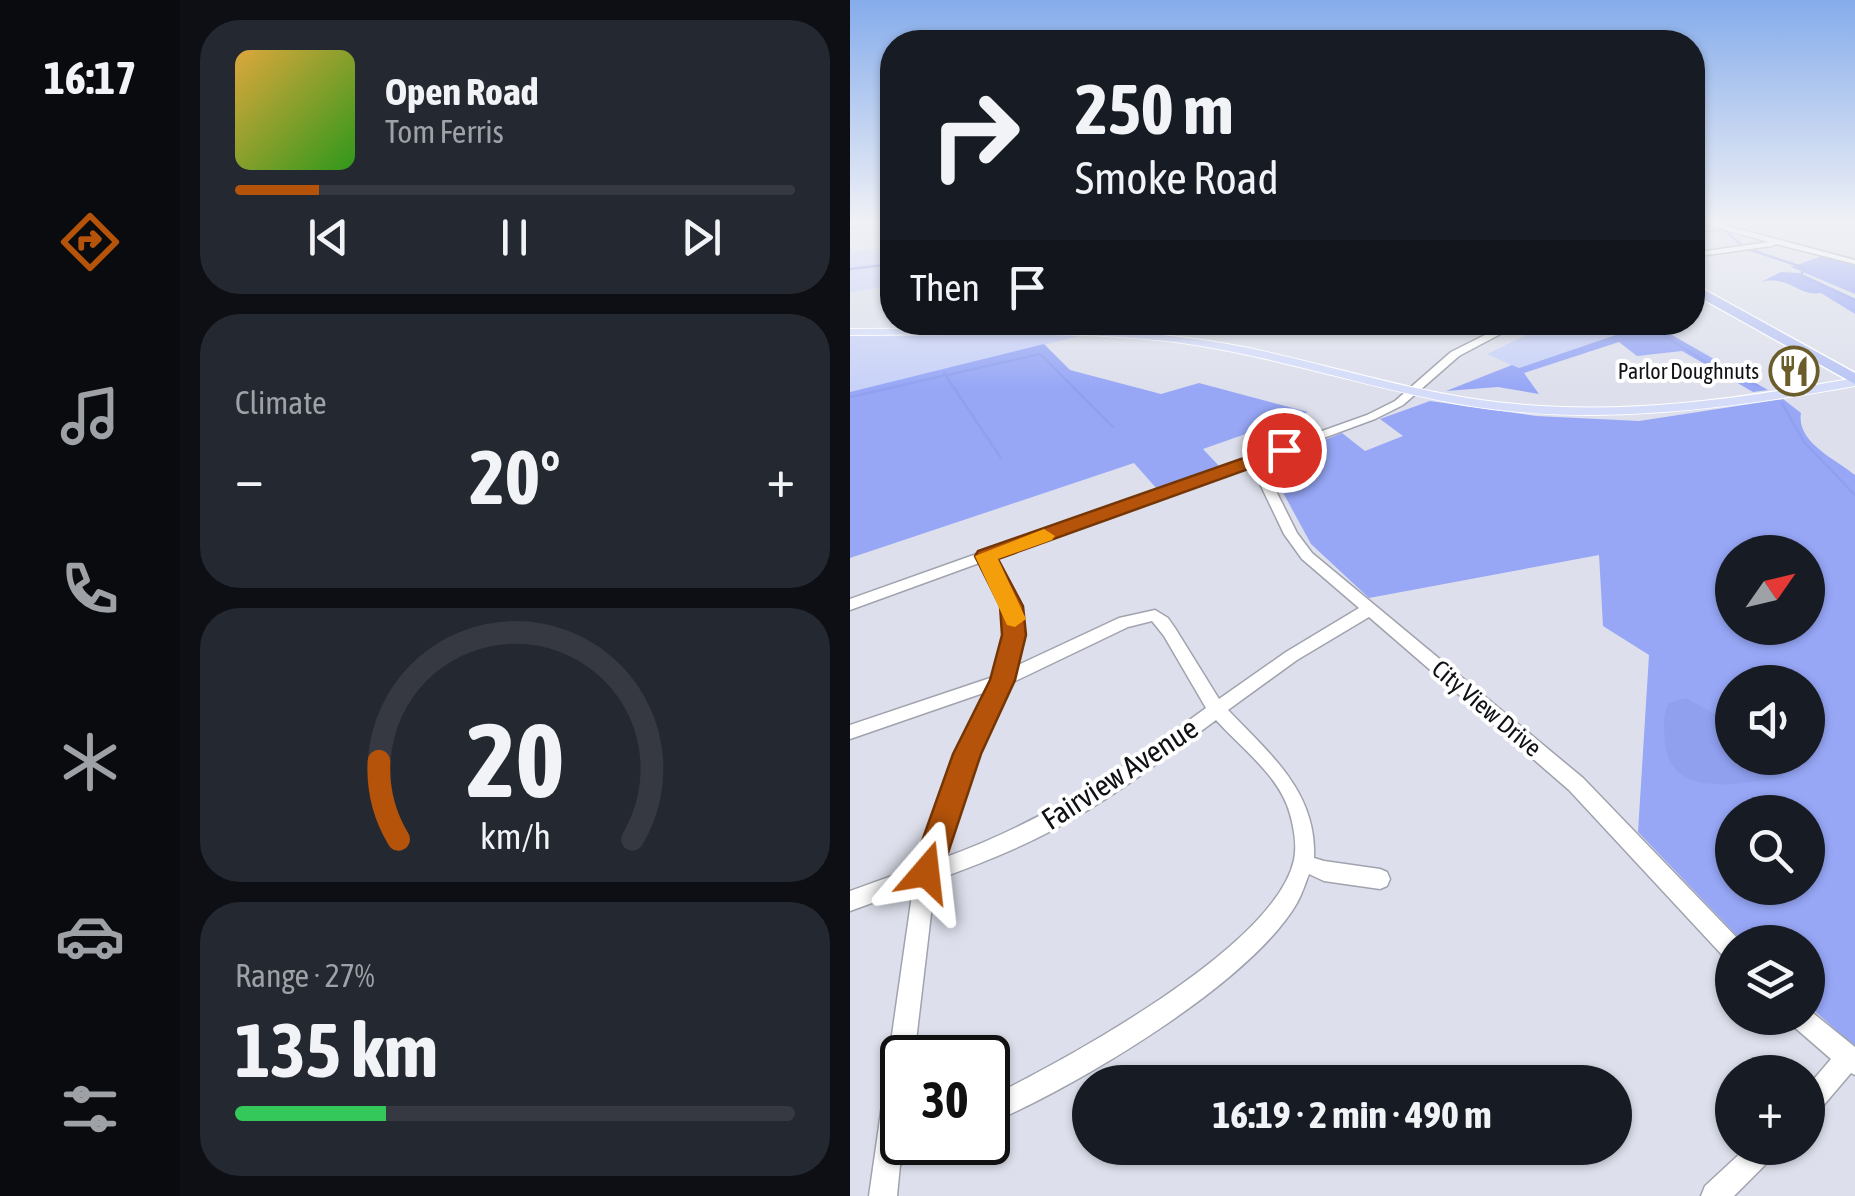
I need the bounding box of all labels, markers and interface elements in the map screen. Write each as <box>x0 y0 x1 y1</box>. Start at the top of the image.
text: 16:17 <box>44 52 136 104</box>
text: 250 m <box>1075 69 1234 149</box>
text: Open Road <box>385 70 539 113</box>
icon: right <box>910 70 1040 200</box>
text: Tom Ferris <box>385 113 504 150</box>
text: Smoke Road <box>1075 152 1279 204</box>
icon: directions <box>55 207 125 277</box>
icon: previous <box>301 210 356 265</box>
icon: pause <box>487 210 542 265</box>
icon: next <box>674 210 729 265</box>
icon: arrive <box>1000 260 1055 315</box>
text: Then <box>910 266 980 309</box>
restaurant icon: Parlor Doughnuts <box>1768 345 1820 397</box>
place label: Parlor Doughnuts <box>1618 358 1759 384</box>
icon: music <box>55 381 125 451</box>
text: Climate <box>235 384 327 421</box>
pin <box>1242 408 1327 493</box>
icon: arrive <box>1257 423 1312 478</box>
text: 20° <box>469 434 561 520</box>
text: − <box>235 446 264 509</box>
text: + <box>766 446 795 509</box>
north arrow <box>1715 535 1825 645</box>
map controls <box>1715 535 1825 1165</box>
icon: phone <box>55 554 125 624</box>
street label: City View Drive <box>1427 654 1547 762</box>
button: sound <box>1715 665 1825 775</box>
text: 20 <box>466 700 564 819</box>
street label: Fairview Avenue <box>1035 710 1204 836</box>
icon: climate <box>55 727 125 797</box>
button: search <box>1715 795 1825 905</box>
text: km/h <box>480 816 550 857</box>
position arrow <box>874 820 978 924</box>
icon: car <box>55 901 125 971</box>
button: layers <box>1715 925 1825 1035</box>
text: Range · 27% <box>235 957 375 994</box>
text: 135 km <box>235 1007 438 1093</box>
speed limit sign: 30 <box>880 1035 1010 1165</box>
button: + <box>1715 1055 1825 1165</box>
icon: filters <box>55 1074 125 1144</box>
text: 16:19 · 2 min · 490 m <box>1212 1093 1492 1136</box>

